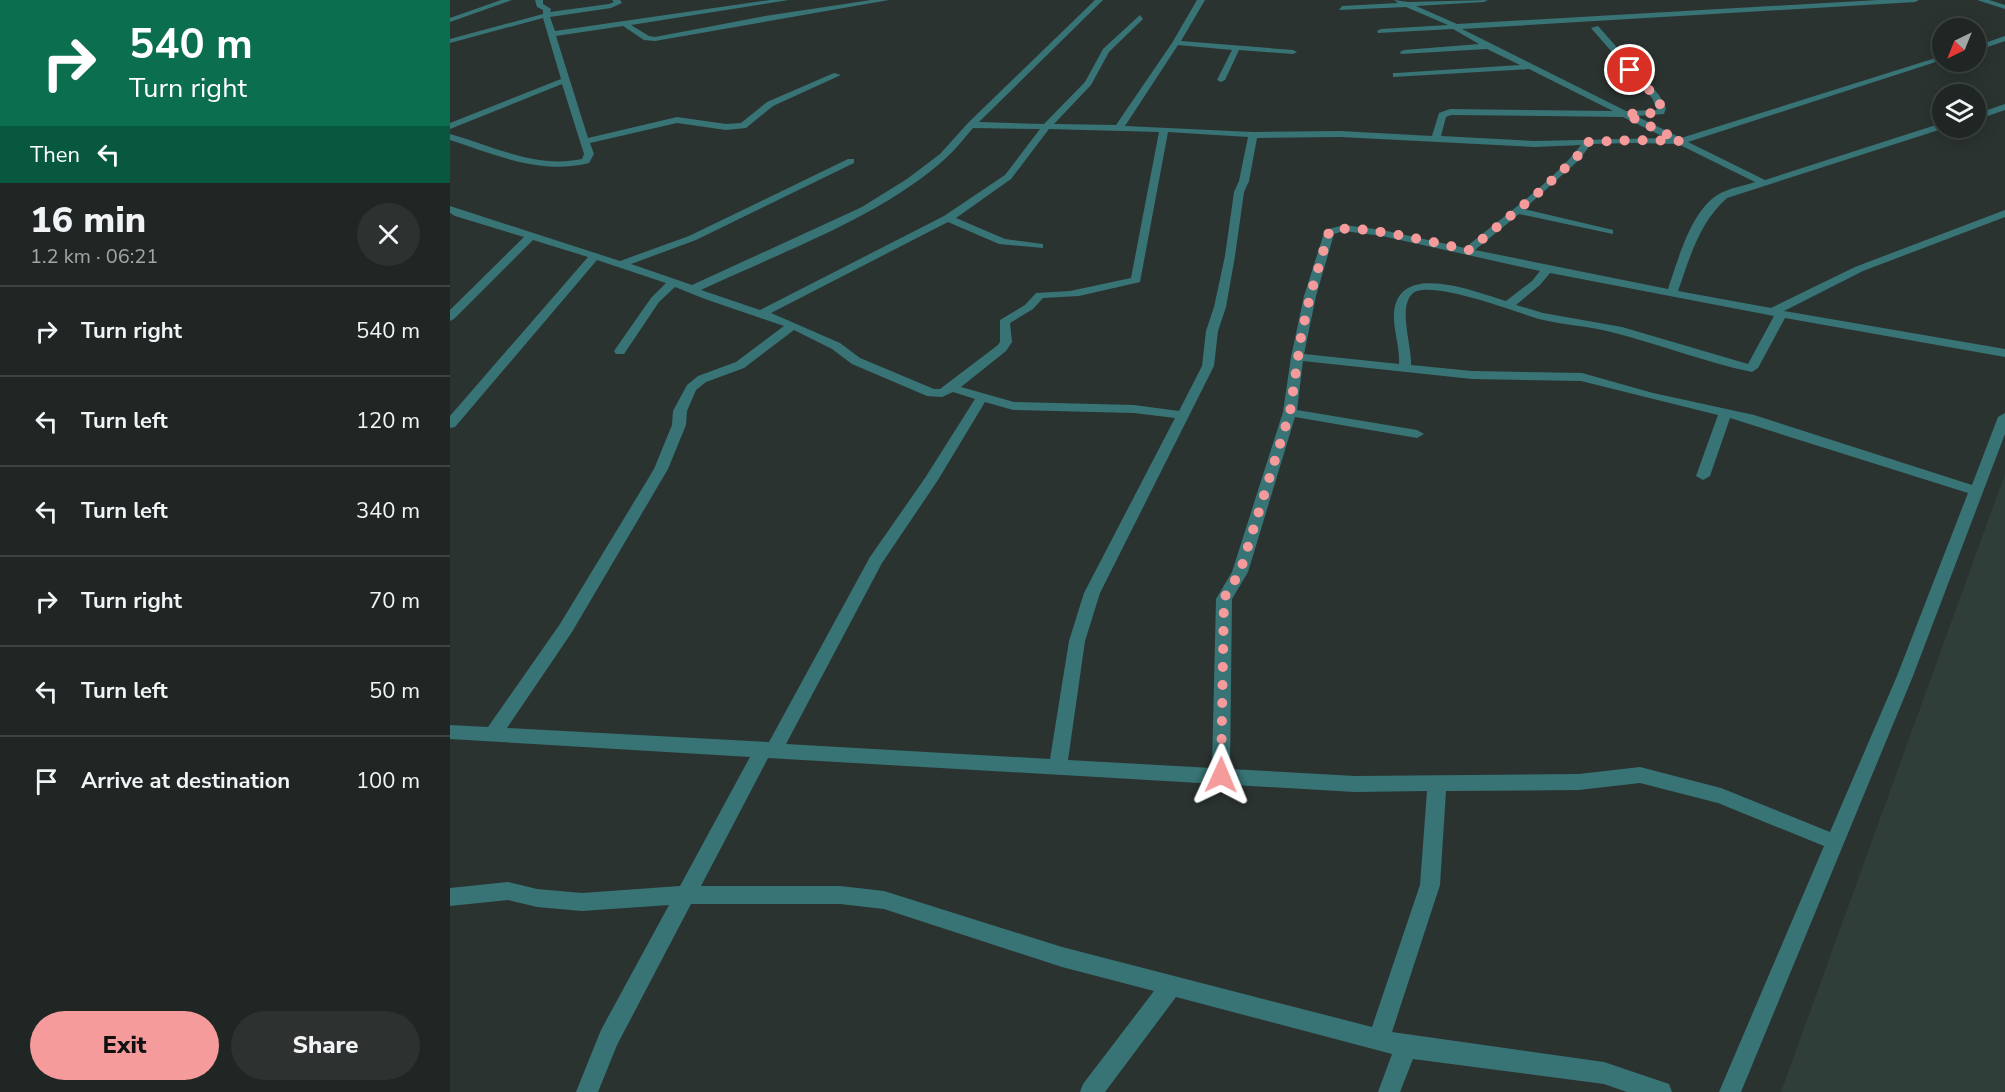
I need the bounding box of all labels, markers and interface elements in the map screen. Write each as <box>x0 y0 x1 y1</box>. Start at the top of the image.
text: 540 m <box>129 16 253 73</box>
north arrow <box>1932 18 1986 72</box>
map controls <box>1932 18 1986 138</box>
icon: right <box>30 24 108 102</box>
pin <box>1604 44 1655 95</box>
icon: arrive <box>1613 53 1646 86</box>
text: Turn right <box>129 70 247 107</box>
button: layers <box>1932 84 1986 138</box>
icon: left <box>92 138 125 171</box>
text: Then <box>30 140 80 170</box>
text: 16 min <box>30 196 146 245</box>
button: close <box>357 203 420 266</box>
text: 1.2 km · 06:21 <box>30 243 158 270</box>
icon: right <box>30 315 63 348</box>
text: Turn right <box>81 316 182 346</box>
text: 540 m <box>356 316 420 346</box>
icon: left <box>30 405 63 438</box>
text: Turn left <box>81 406 168 436</box>
text: 120 m <box>356 406 420 436</box>
icon: left <box>30 495 63 528</box>
text: Turn left <box>81 496 168 526</box>
text: 340 m <box>356 496 420 526</box>
icon: right <box>30 585 63 618</box>
text: Turn right <box>81 586 182 616</box>
text: 70 m <box>369 586 420 616</box>
icon: left <box>30 675 63 708</box>
text: Turn left <box>81 676 168 706</box>
text: 50 m <box>369 676 420 706</box>
position arrow <box>1189 743 1253 807</box>
icon: arrive <box>30 765 63 798</box>
text: Arrive at destination <box>81 766 290 796</box>
text: 100 m <box>356 766 420 796</box>
button: Exit <box>30 1011 219 1080</box>
button: Share <box>231 1011 420 1080</box>

